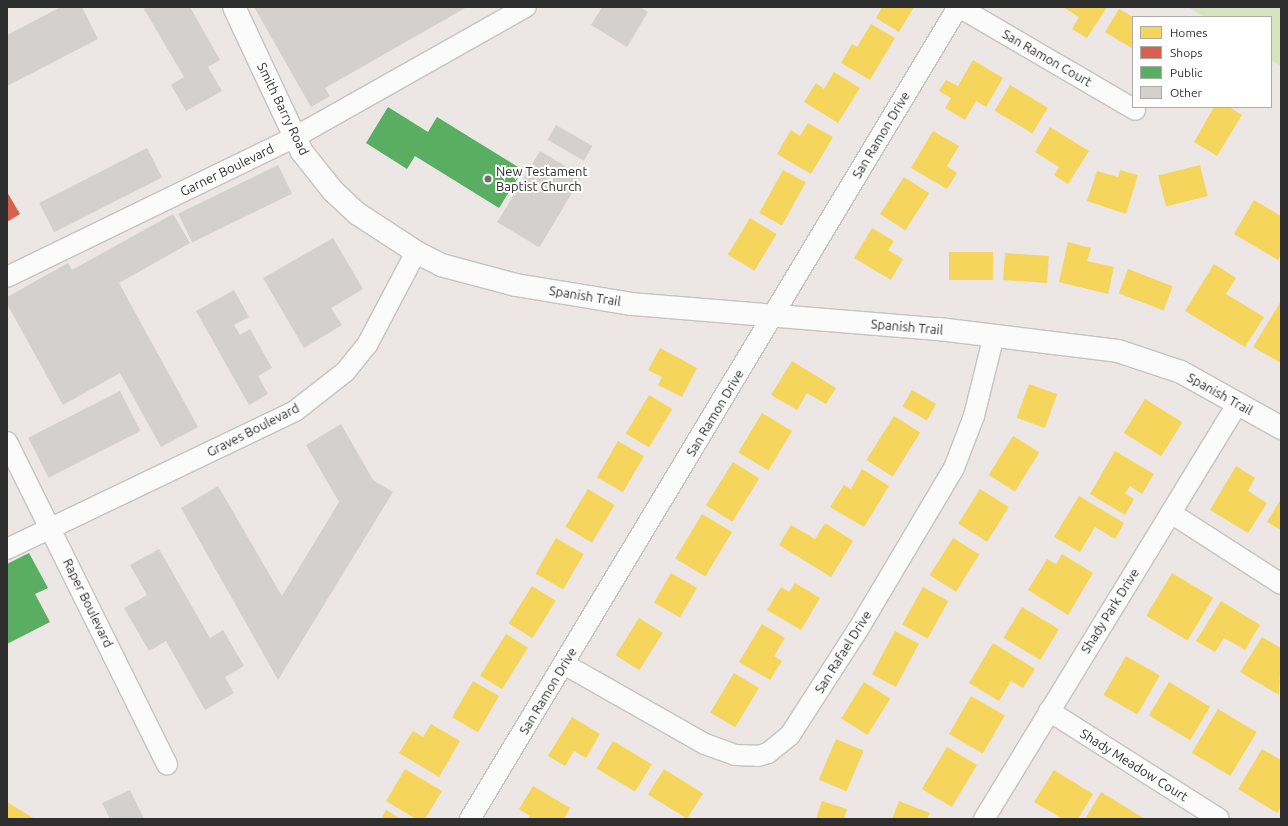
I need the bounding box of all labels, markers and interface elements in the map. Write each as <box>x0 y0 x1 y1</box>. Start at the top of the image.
legend <box>1132 16 1272 108</box>
street label: San Ramon Court <box>999 26 1095 90</box>
text: Homes <box>1170 26 1208 39</box>
text: Shops <box>1170 46 1202 59</box>
street label: Smith Barry Road <box>254 60 312 158</box>
text: Public <box>1170 66 1203 79</box>
text: Other <box>1170 86 1202 99</box>
street label: San Ramon Drive <box>849 89 913 181</box>
street label: Garner Boulevard <box>178 141 276 199</box>
place label: New Testament Baptist Church <box>496 164 588 195</box>
marker: New Testament Baptist Church <box>483 174 493 184</box>
street label: Spanish Trail <box>548 283 622 309</box>
street label: Spanish Trail <box>870 316 944 338</box>
street label: San Ramon Drive <box>683 367 747 459</box>
street label: Spanish Trail <box>1184 370 1256 418</box>
street label: Graves Boulevard <box>204 400 302 460</box>
street label: Raper Boulevard <box>60 556 116 650</box>
street label: Shady Park Drive <box>1078 566 1142 656</box>
street label: San Rafael Drive <box>811 608 875 696</box>
street label: San Ramon Drive <box>516 645 580 737</box>
street label: Shady Meadow Court <box>1077 725 1191 805</box>

